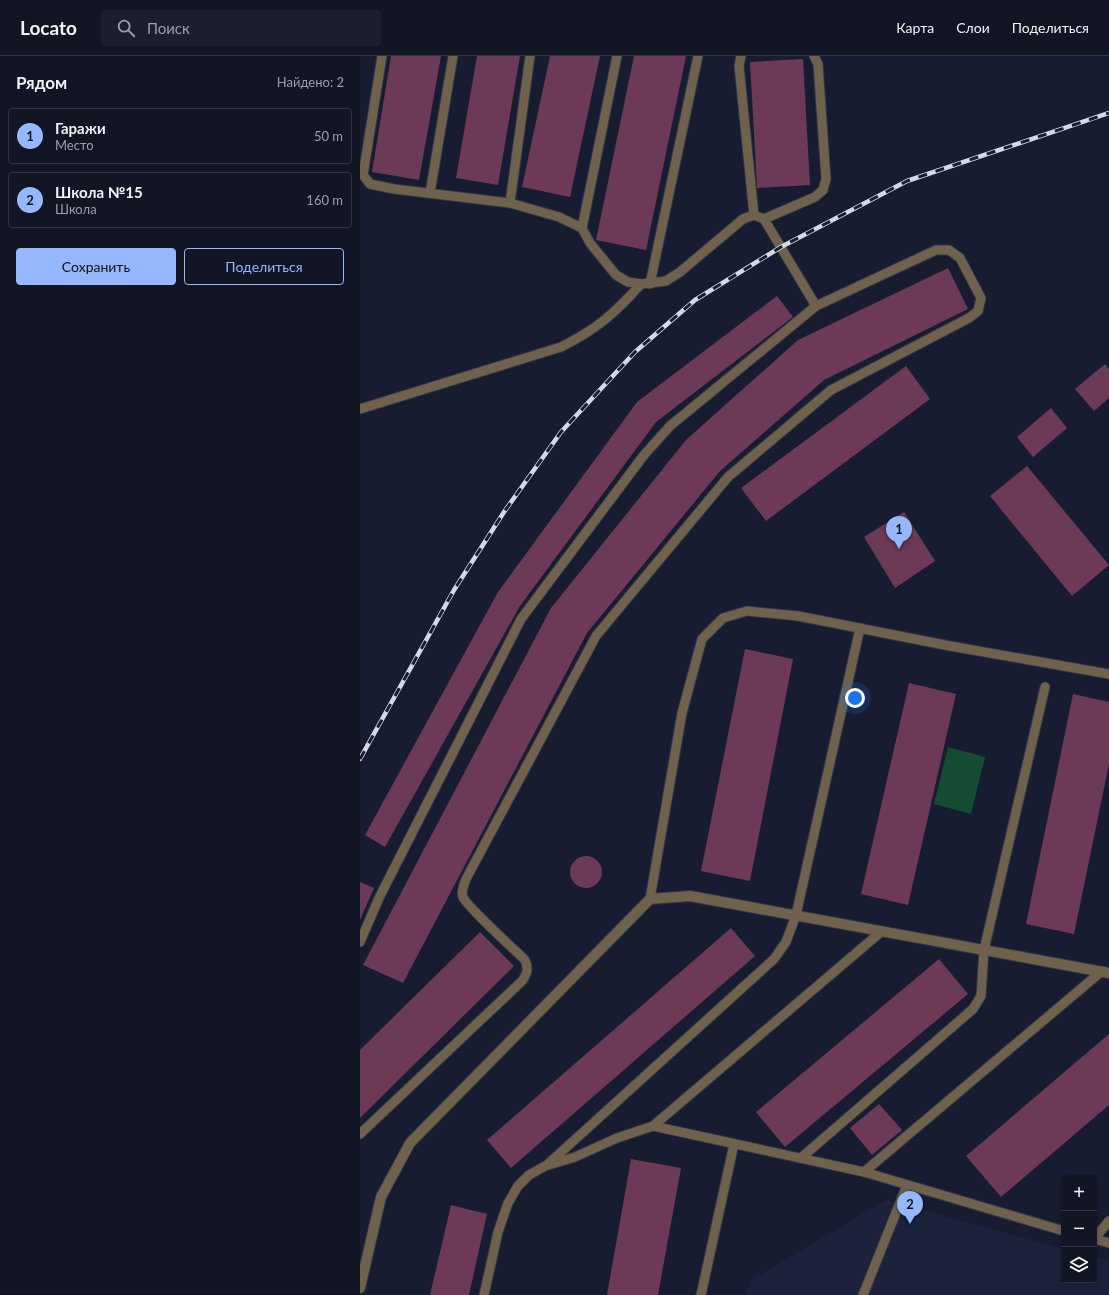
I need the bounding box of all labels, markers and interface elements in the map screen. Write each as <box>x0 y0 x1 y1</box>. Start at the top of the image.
search box <box>101 10 381 46</box>
text: Locato <box>20 16 77 39</box>
icon: search <box>115 17 137 39</box>
text: Поиск <box>147 19 190 37</box>
text: Карта <box>896 19 934 36</box>
text: Слои <box>956 19 990 36</box>
text: Поделиться <box>1012 19 1089 36</box>
text: Рядом <box>16 72 67 93</box>
text: Найдено: 2 <box>277 74 344 90</box>
text: Гаражи <box>55 119 106 137</box>
text: 1 <box>26 128 34 144</box>
text: 50 m <box>314 128 343 144</box>
text: Место <box>55 137 94 153</box>
text: Школа №15 <box>55 183 143 201</box>
text: 2 <box>26 192 34 208</box>
text: 160 m <box>306 192 343 208</box>
text: Школа <box>55 201 97 217</box>
button: Сохранить <box>16 248 176 285</box>
button: Поделиться <box>184 248 344 285</box>
pin: 1 <box>886 516 912 549</box>
your location <box>845 688 865 708</box>
map controls <box>1061 1175 1097 1283</box>
button: + <box>1061 1175 1097 1211</box>
pin: 2 <box>897 1191 923 1224</box>
button: − <box>1061 1211 1097 1247</box>
button: layers <box>1061 1247 1097 1283</box>

